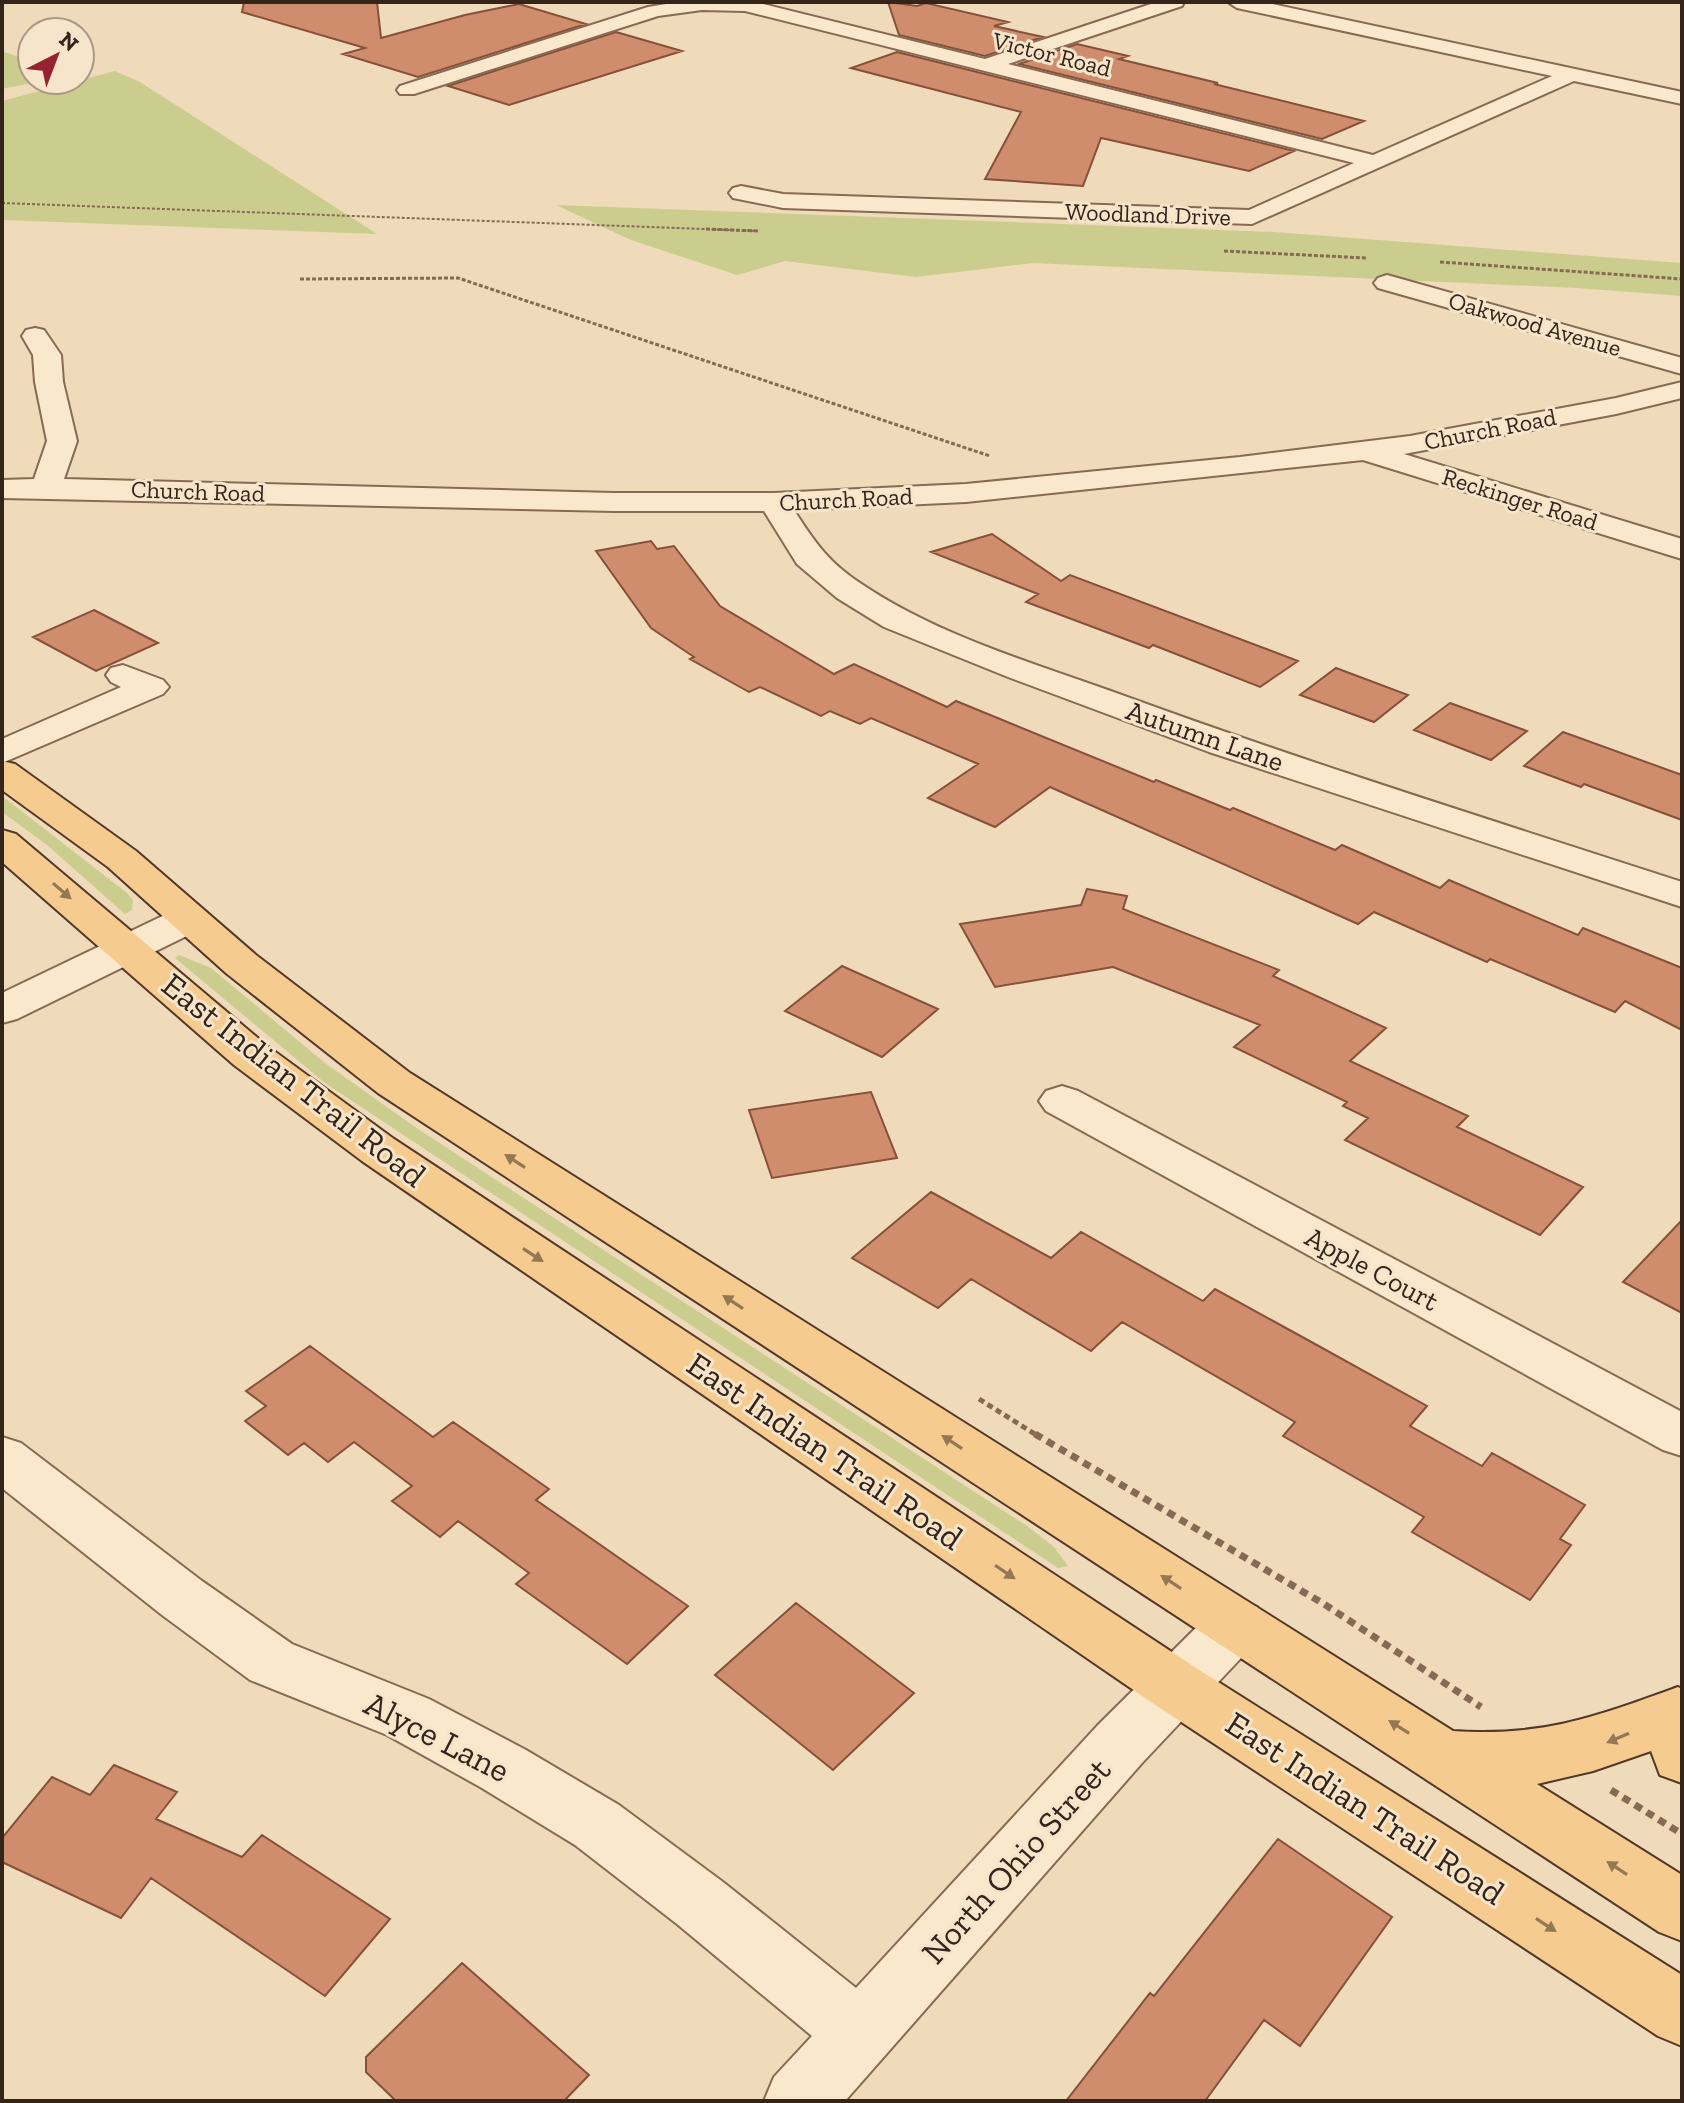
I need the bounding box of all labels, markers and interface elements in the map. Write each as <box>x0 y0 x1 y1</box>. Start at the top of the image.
north arrow <box>16 16 96 96</box>
street label: Victor Road <box>989 25 1114 83</box>
text: N <box>54 26 84 57</box>
street label: Woodland Drive <box>1065 197 1231 231</box>
street label: Oakwood Avenue <box>1445 286 1625 362</box>
street label: Church Road <box>1422 402 1558 456</box>
street label: Reckinger Road <box>1439 462 1601 536</box>
street label: Church Road <box>131 474 265 508</box>
street label: Church Road <box>778 481 914 517</box>
street label: Autumn Lane <box>1122 694 1288 778</box>
one-way arrow <box>53 882 72 900</box>
street label: East Indian Trail Road <box>154 964 435 1196</box>
one-way arrow <box>504 1154 526 1168</box>
street label: Apple Court <box>1300 1220 1445 1318</box>
one-way arrow <box>522 1248 544 1262</box>
one-way arrow <box>723 1294 744 1309</box>
street label: East Indian Trail Road <box>679 1343 971 1559</box>
one-way arrow <box>941 1435 963 1450</box>
one-way arrow <box>994 1564 1016 1578</box>
one-way arrow <box>1160 1576 1182 1590</box>
street label: Alyce Lane <box>358 1683 516 1791</box>
street label: East Indian Trail Road <box>1218 1703 1512 1914</box>
one-way arrow <box>1388 1720 1410 1734</box>
one-way arrow <box>1606 1732 1630 1745</box>
street label: North Ohio Street <box>913 1749 1119 1972</box>
one-way arrow <box>1606 1861 1627 1876</box>
one-way arrow <box>1536 1918 1557 1933</box>

